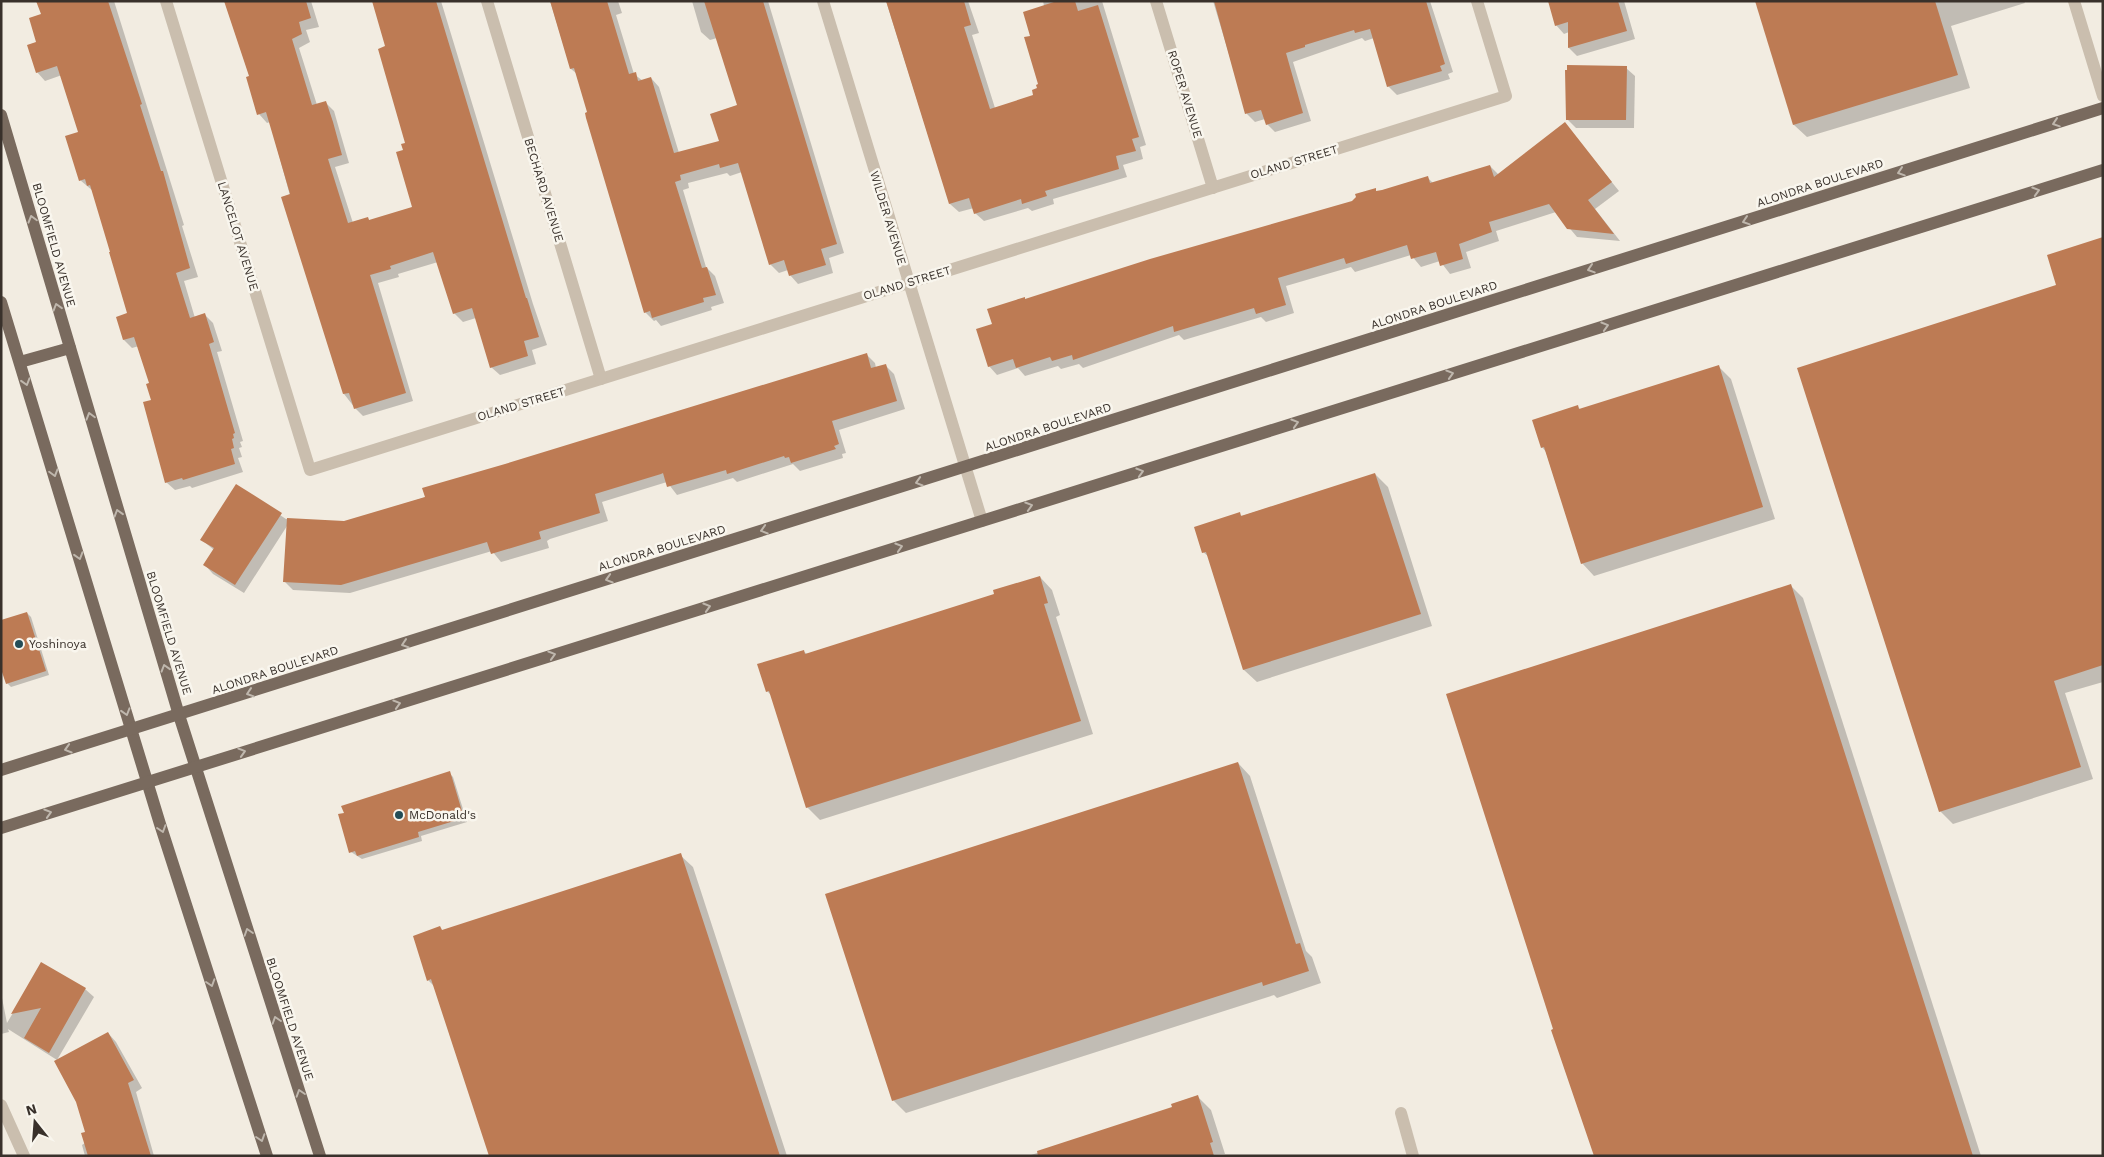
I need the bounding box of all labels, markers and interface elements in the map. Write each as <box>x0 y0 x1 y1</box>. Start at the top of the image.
street label: ROPER AVENUE <box>1165 48 1205 140</box>
one-way arrow <box>2053 117 2061 127</box>
street label: BECHARD AVENUE <box>522 136 567 244</box>
street label: OLAND STREET <box>1249 142 1339 182</box>
street label: ALONDRA BOULEVARD <box>1755 156 1885 210</box>
one-way arrow <box>1898 166 1906 176</box>
street label: WILDER AVENUE <box>867 169 909 267</box>
street label: LANCELOT AVENUE <box>215 180 261 293</box>
street label: BLOOMFIELD AVENUE <box>30 181 79 309</box>
one-way arrow <box>2031 187 2039 197</box>
one-way arrow <box>1743 215 1751 225</box>
one-way arrow <box>27 216 37 224</box>
street label: OLAND STREET <box>862 263 952 303</box>
one-way arrow <box>1588 264 1596 274</box>
street label: ALONDRA BOULEVARD <box>1369 278 1499 332</box>
one-way arrow <box>53 303 63 312</box>
one-way arrow <box>1600 322 1609 332</box>
one-way arrow <box>1445 370 1453 380</box>
one-way arrow <box>20 377 30 386</box>
street label: OLAND STREET <box>476 384 566 424</box>
street label: ALONDRA BOULEVARD <box>983 400 1113 454</box>
one-way arrow <box>85 413 95 421</box>
one-way arrow <box>1290 419 1298 429</box>
one-way arrow <box>1135 467 1143 477</box>
one-way arrow <box>48 469 58 477</box>
one-way arrow <box>916 476 924 486</box>
one-way arrow <box>1024 502 1033 512</box>
one-way arrow <box>114 509 124 517</box>
street label: ALONDRA BOULEVARD <box>597 522 727 574</box>
one-way arrow <box>761 525 769 535</box>
one-way arrow <box>894 543 902 553</box>
one-way arrow <box>73 552 83 560</box>
street label: BLOOMFIELD AVENUE <box>144 570 195 697</box>
one-way arrow <box>606 573 614 583</box>
one-way arrow <box>703 603 711 613</box>
place label: Yoshinoya <box>29 637 87 651</box>
marker: Yoshinoya <box>13 638 25 650</box>
one-way arrow <box>401 638 409 648</box>
street label: ALONDRA BOULEVARD <box>210 643 340 697</box>
one-way arrow <box>548 651 556 661</box>
one-way arrow <box>161 665 171 673</box>
one-way arrow <box>246 687 254 697</box>
one-way arrow <box>393 699 401 709</box>
one-way arrow <box>120 707 130 715</box>
one-way arrow <box>65 744 73 754</box>
one-way arrow <box>237 748 246 758</box>
place label: McDonald's <box>409 808 476 822</box>
one-way arrow <box>43 809 51 819</box>
marker: McDonald's <box>393 809 405 821</box>
one-way arrow <box>156 824 166 832</box>
one-way arrow <box>244 928 254 936</box>
street label: BLOOMFIELD AVENUE <box>263 956 317 1083</box>
one-way arrow <box>206 979 216 987</box>
one-way arrow <box>272 1016 282 1024</box>
one-way arrow <box>295 1089 305 1097</box>
north arrow <box>10 1097 60 1147</box>
text: N <box>24 1100 38 1119</box>
one-way arrow <box>255 1133 265 1142</box>

